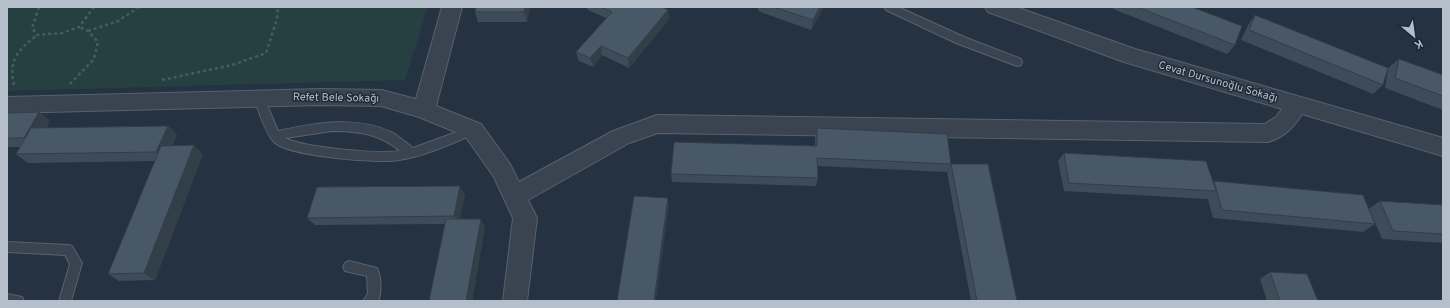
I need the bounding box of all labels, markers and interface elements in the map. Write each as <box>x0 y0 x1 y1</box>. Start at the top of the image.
north arrow <box>1394 16 1434 56</box>
text: K <box>1411 36 1425 52</box>
street label: Cevat Dursunoğlu Sokağı <box>1157 58 1279 106</box>
street label: Refet Bele Sokağı <box>293 90 379 106</box>

